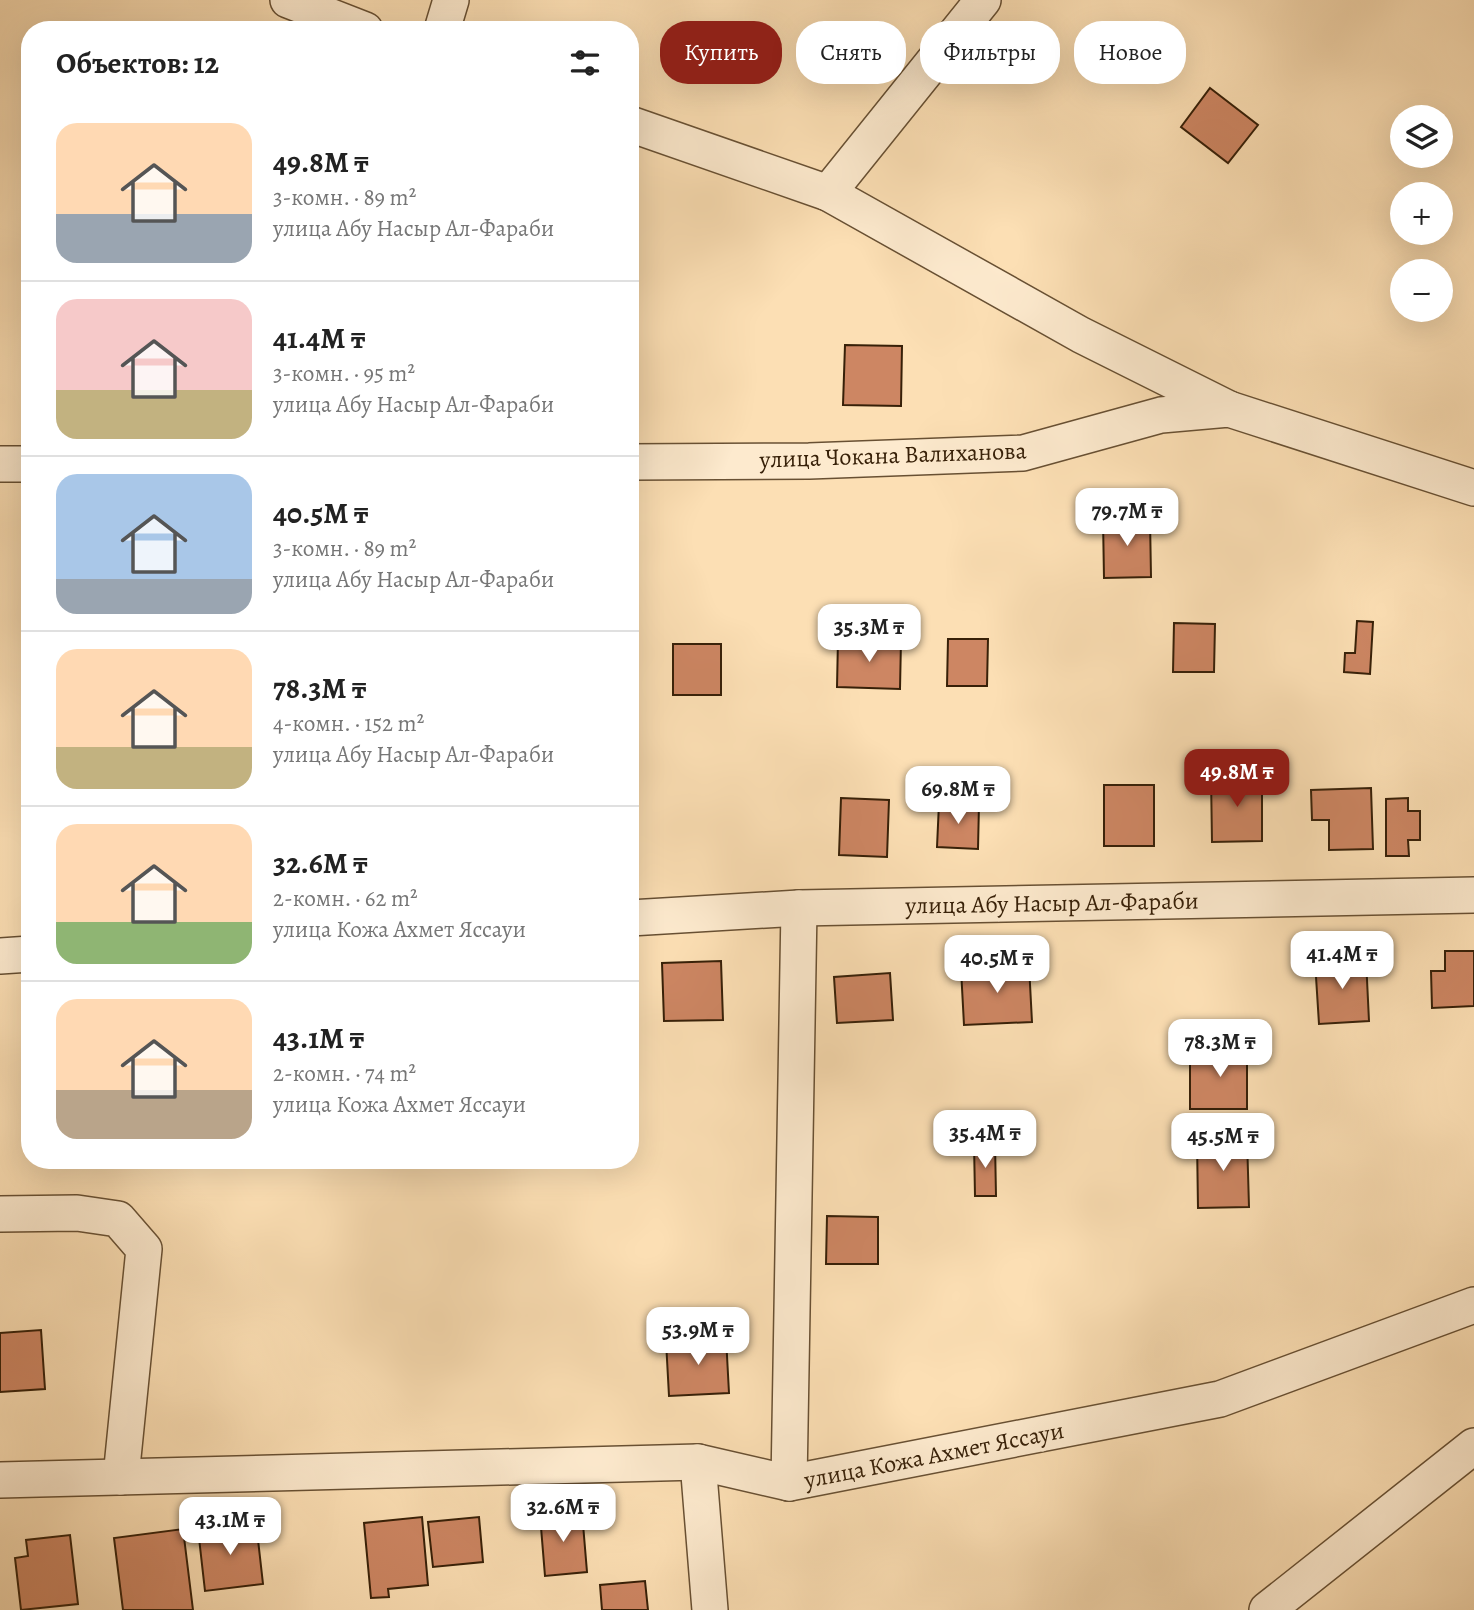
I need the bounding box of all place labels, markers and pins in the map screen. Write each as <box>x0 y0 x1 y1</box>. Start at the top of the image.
pin: 79.7M ₸ <box>1062 489 1192 548</box>
pin: 35.3M ₸ <box>804 604 934 664</box>
pin: 49.8M ₸ <box>1172 750 1302 809</box>
pin: 69.8M ₸ <box>893 766 1023 826</box>
pin: 41.4M ₸ <box>1277 932 1407 991</box>
pin: 40.5M ₸ <box>932 936 1062 995</box>
pin: 78.3M ₸ <box>1155 1020 1285 1079</box>
pin: 35.4M ₸ <box>920 1110 1050 1170</box>
pin: 45.5M ₸ <box>1158 1114 1288 1173</box>
pin: 53.9M ₸ <box>633 1308 763 1367</box>
pin: 32.6M ₸ <box>498 1484 628 1544</box>
pin: 43.1M ₸ <box>165 1498 295 1557</box>

